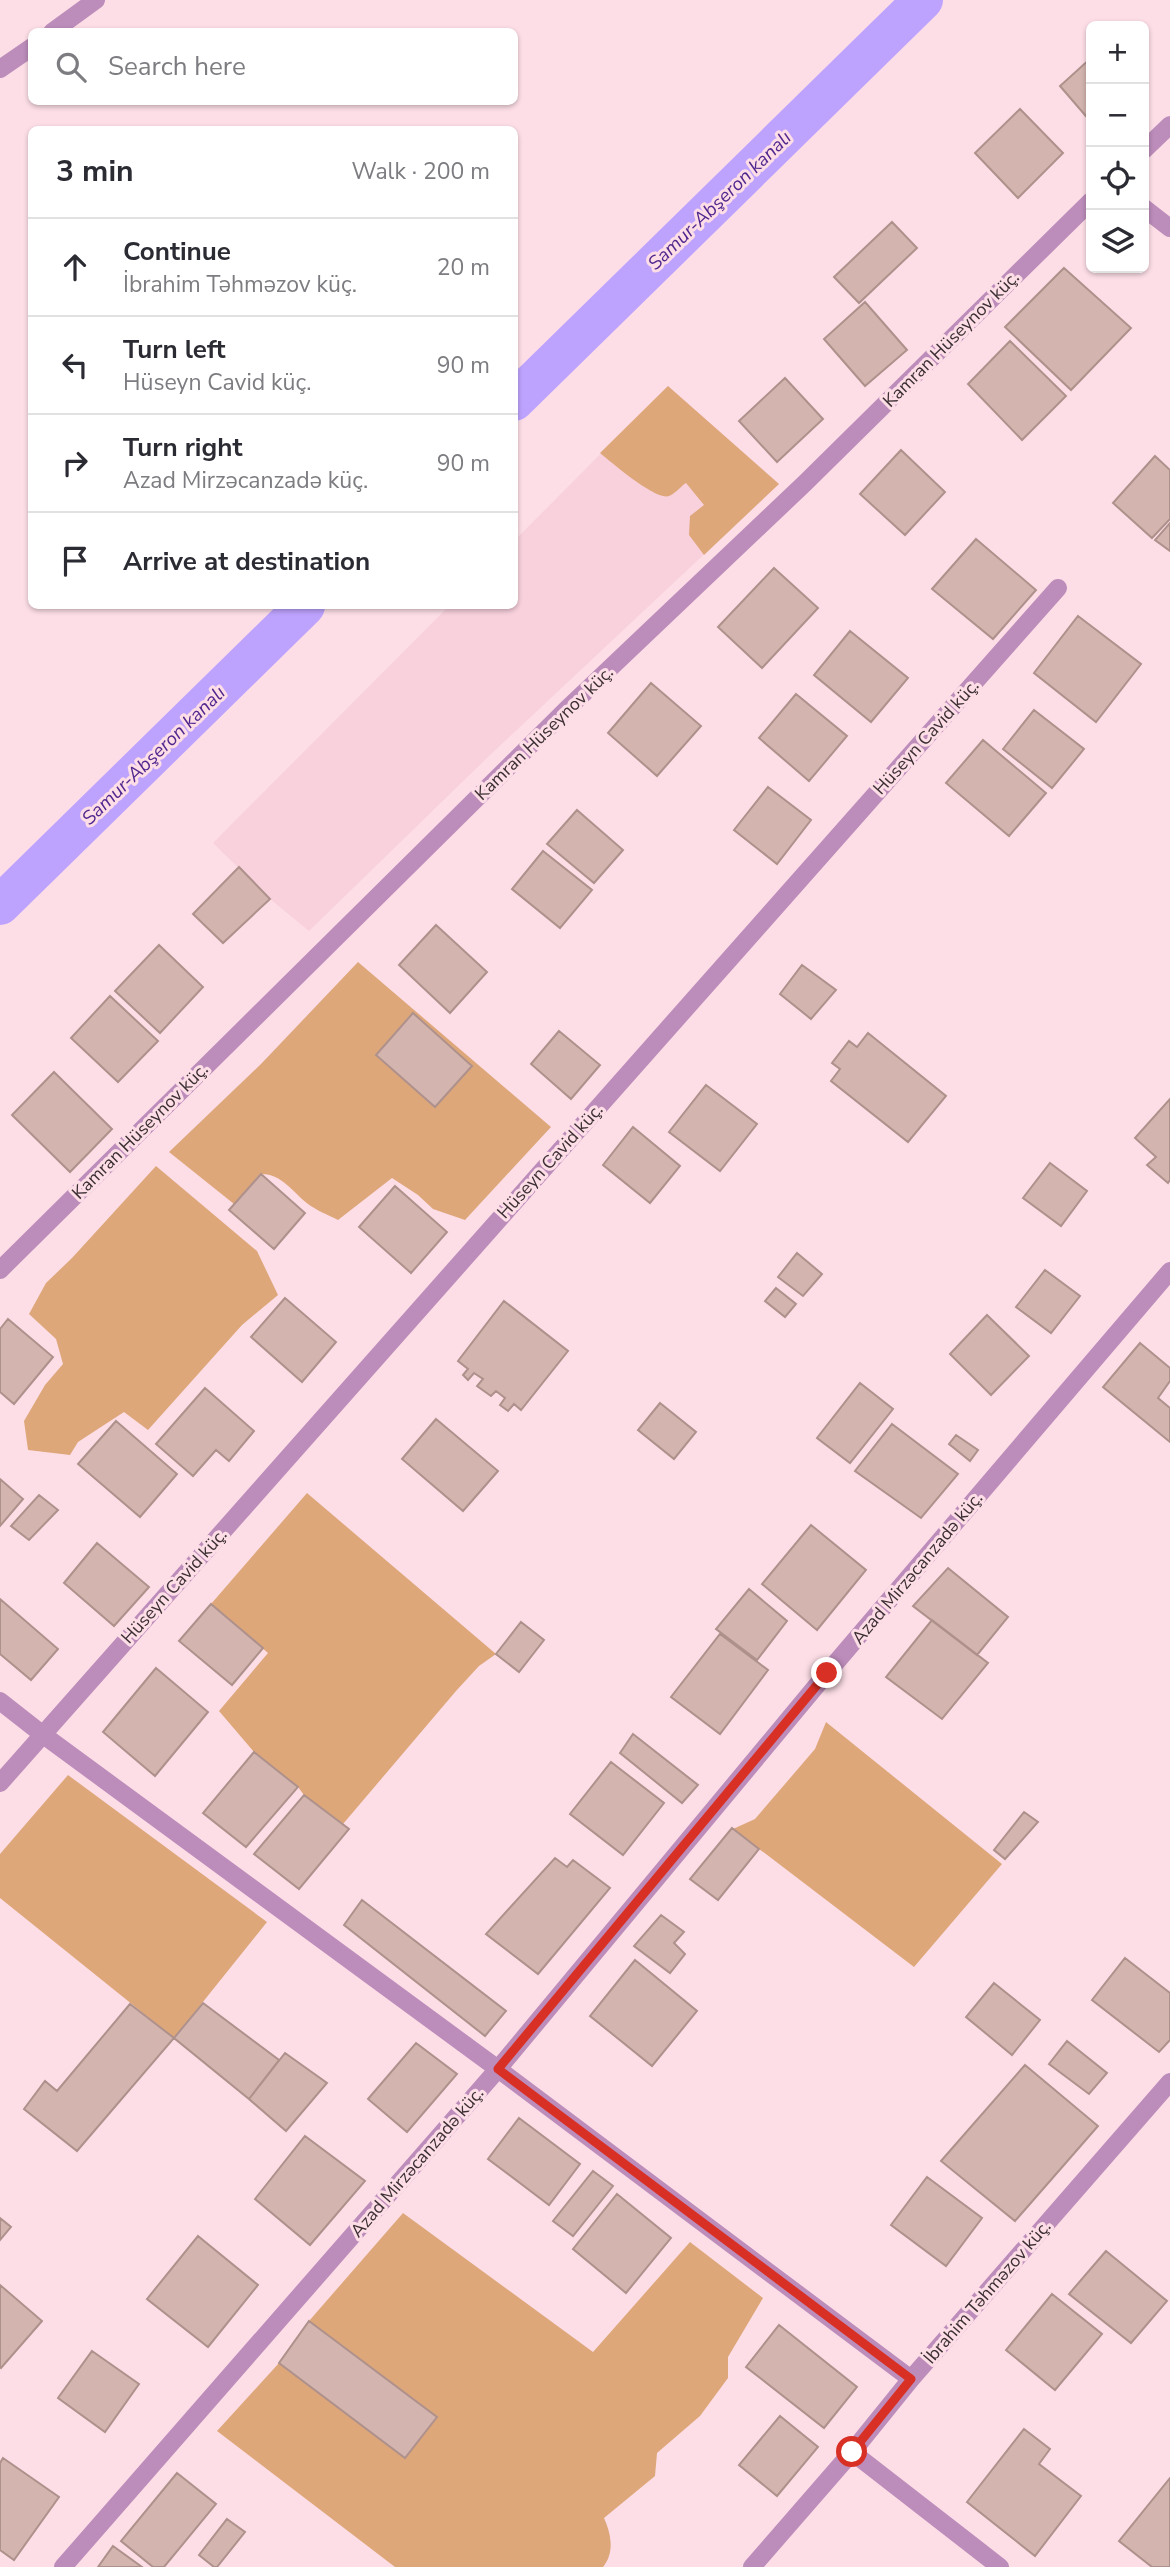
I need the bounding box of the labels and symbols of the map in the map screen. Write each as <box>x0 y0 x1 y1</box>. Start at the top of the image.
water label: Samur-Abşeron kanalı <box>642 125 797 276</box>
street label: Kamran Hüseynov küç. <box>878 266 1024 412</box>
street label: Kamran Hüseynov küç. <box>470 661 618 805</box>
street label: Hüseyn Cavid küç. <box>868 674 984 800</box>
water label: Samur-Abşeron kanalı <box>76 680 231 831</box>
street label: Kamran Hüseynov küç. <box>67 1058 213 1204</box>
street label: Hüseyn Cavid küç. <box>492 1098 608 1224</box>
street label: Azad Mirzəcanzadə küç. <box>846 1487 988 1649</box>
street label: Hüseyn Cavid küç. <box>116 1523 232 1649</box>
route end <box>811 1657 842 1688</box>
street label: Azad Mirzəcanzadə küç. <box>345 2082 489 2242</box>
street label: İbrahim Təhməzov küç. <box>918 2215 1056 2369</box>
route start <box>836 2436 867 2467</box>

